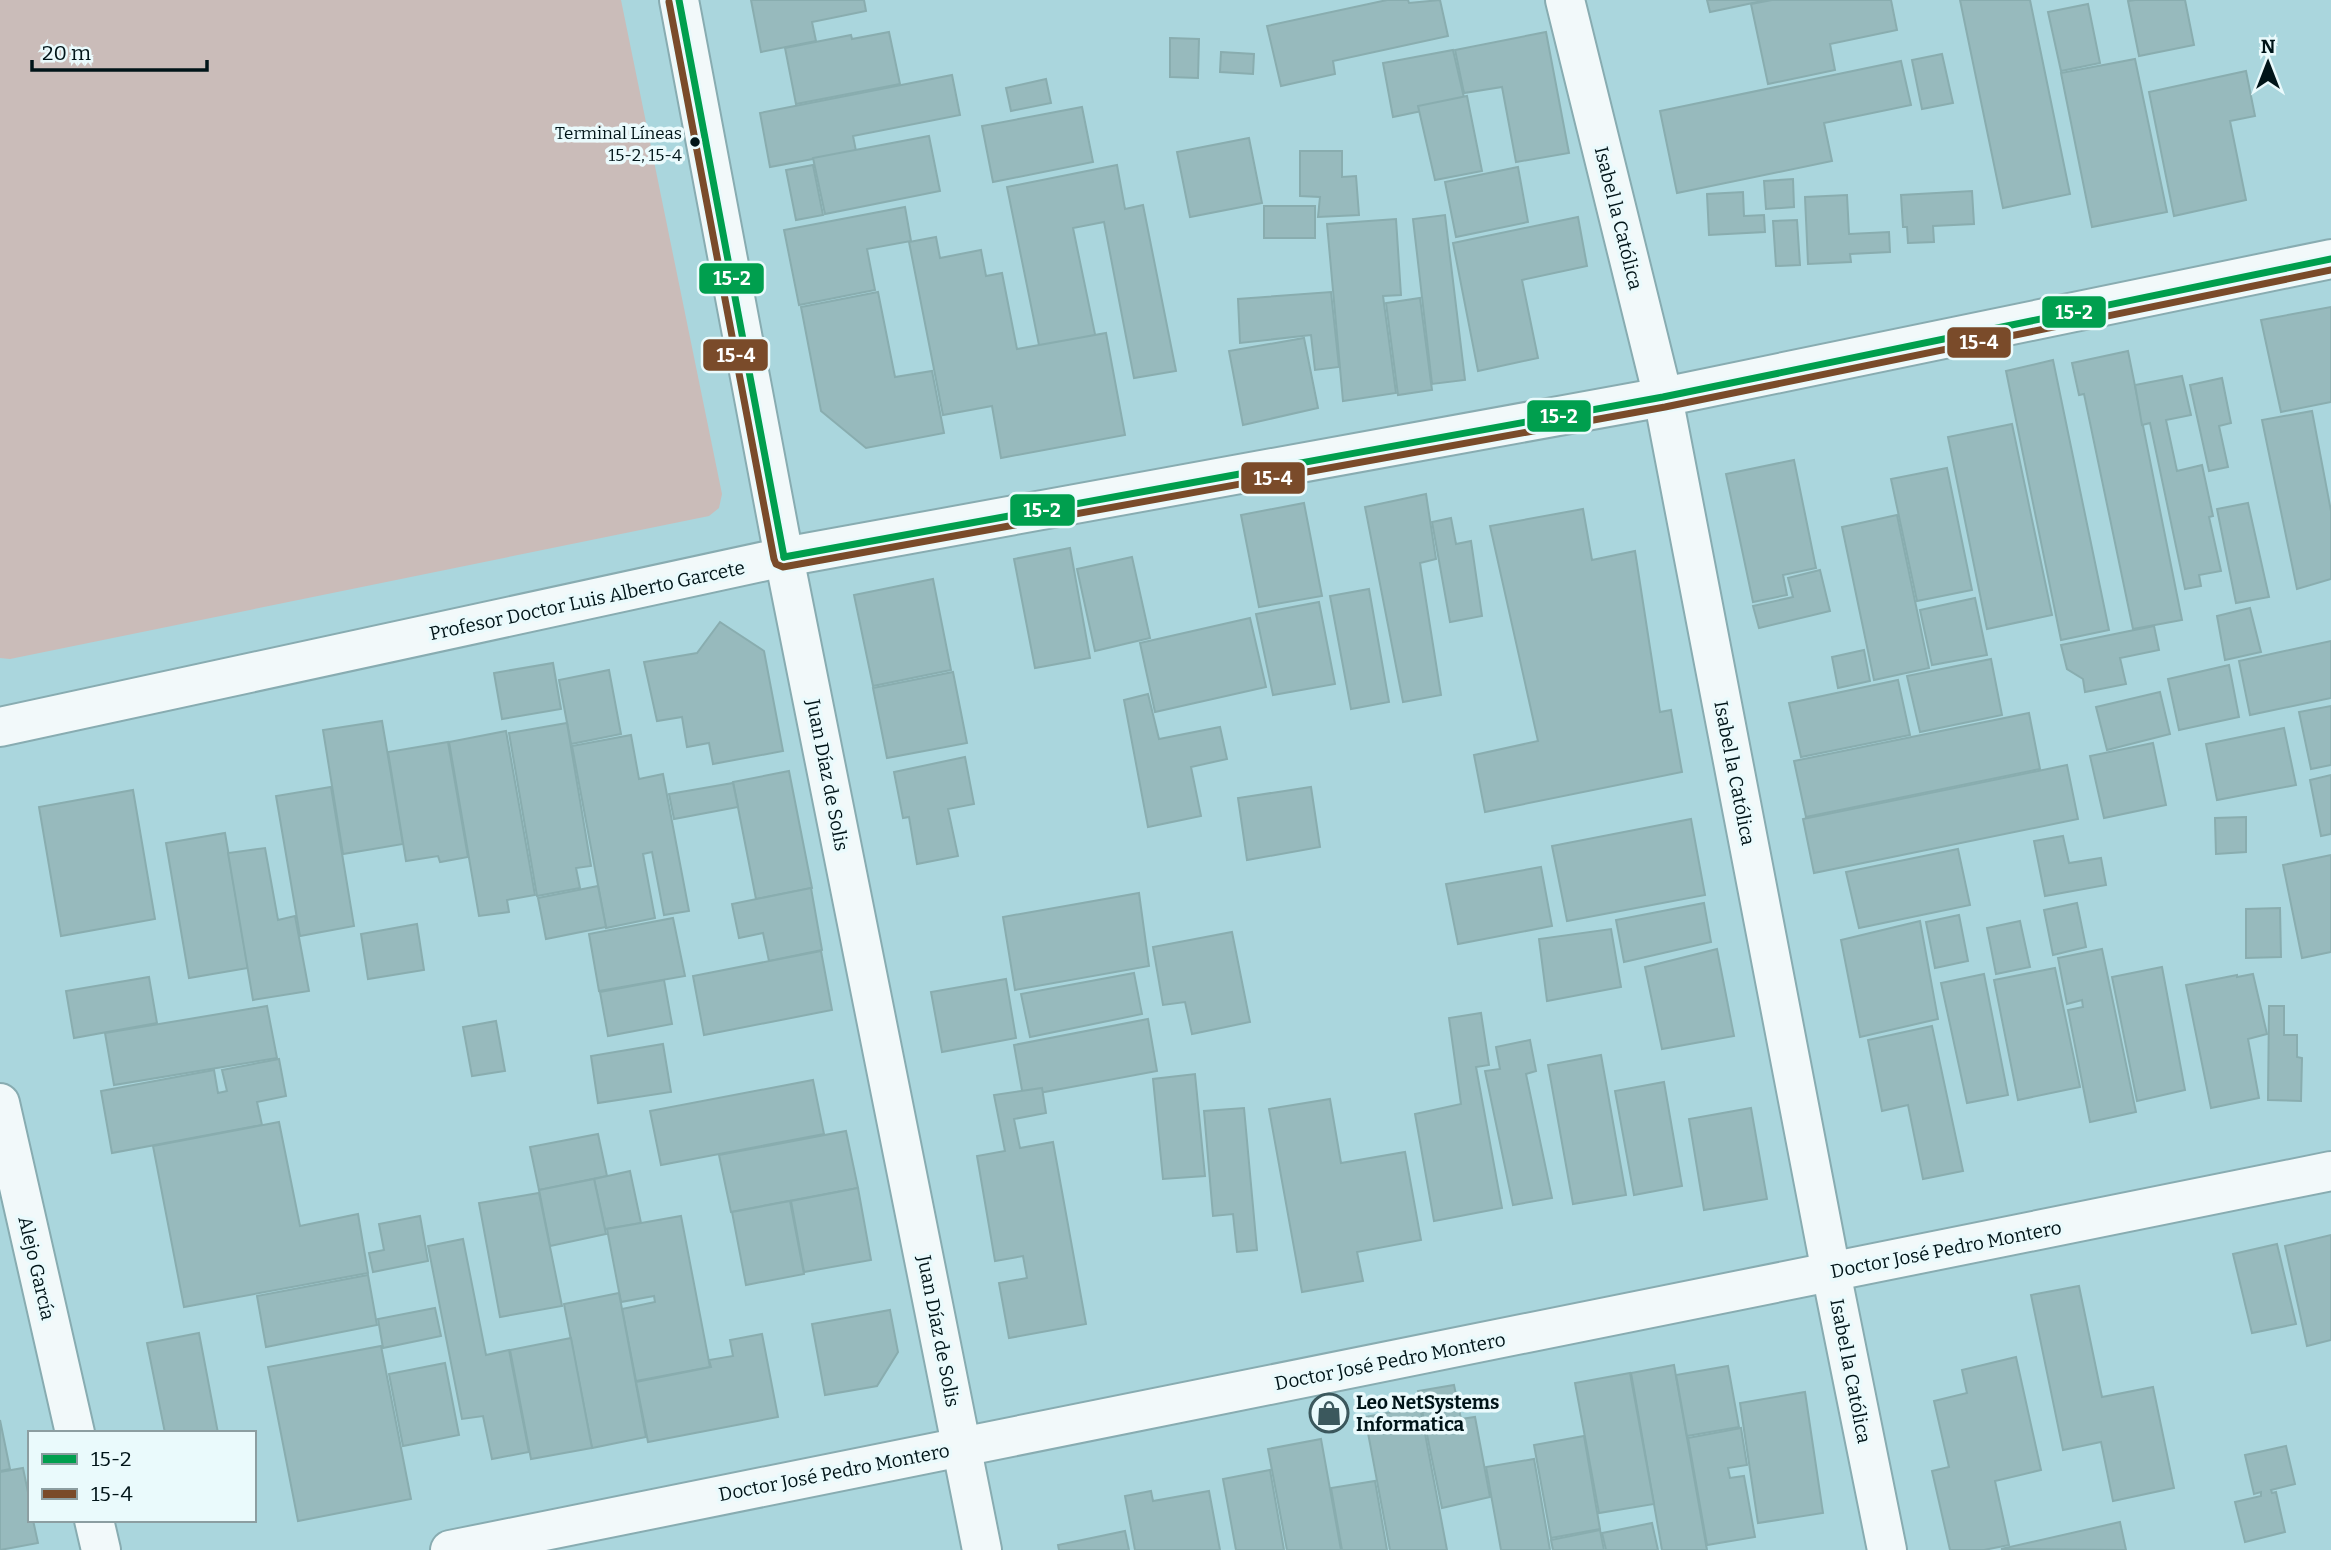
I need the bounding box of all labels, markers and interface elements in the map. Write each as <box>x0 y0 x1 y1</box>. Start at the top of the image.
scale bar <box>32 28 206 72</box>
north arrow <box>2233 28 2303 98</box>
text: N <box>2261 35 2276 58</box>
text: 20 m <box>42 40 91 66</box>
place label: Terminal Líneas 15-2, 15-4 <box>555 123 682 166</box>
marker: Terminal Líneas 15-2, 15-4 <box>688 135 702 149</box>
street label: Isabel la Católica <box>1590 144 1648 293</box>
line badge: 15-2 <box>698 262 765 295</box>
text: 15-2 <box>713 267 751 290</box>
line badge: 15-2 <box>2041 295 2107 329</box>
text: 15-2 <box>2055 301 2093 324</box>
line badge: 15-4 <box>1946 326 2012 359</box>
text: 15-4 <box>1960 331 1999 354</box>
line badge: 15-4 <box>702 338 769 372</box>
text: 15-4 <box>717 344 756 367</box>
line badge: 15-2 <box>1526 399 1592 433</box>
text: 15-2 <box>1540 405 1578 428</box>
line badge: 15-4 <box>1240 461 1306 495</box>
text: 15-4 <box>1254 467 1293 490</box>
line badge: 15-2 <box>1009 493 1076 527</box>
text: 15-2 <box>1023 499 1061 522</box>
street label: Profesor Doctor Luis Alberto Garcete <box>427 556 747 645</box>
street label: Juan Díaz de Solis <box>801 696 853 853</box>
street label: Isabel la Católica <box>1709 699 1760 848</box>
street label: Alejo García <box>13 1214 60 1323</box>
street label: Doctor José Pedro Montero <box>1829 1216 2064 1283</box>
street label: Juan Díaz de Solis <box>912 1252 964 1409</box>
street label: Isabel la Católica <box>1825 1297 1876 1446</box>
street label: Doctor José Pedro Montero <box>1273 1328 1508 1395</box>
place label: Leo NetSystems Informatica <box>1356 1391 1499 1436</box>
shop icon: Leo NetSystems Informatica <box>1308 1392 1350 1434</box>
legend <box>28 1431 256 1522</box>
street label: Doctor José Pedro Montero <box>717 1439 952 1506</box>
text: 15-2 <box>91 1446 131 1472</box>
text: 15-4 <box>91 1481 133 1507</box>

